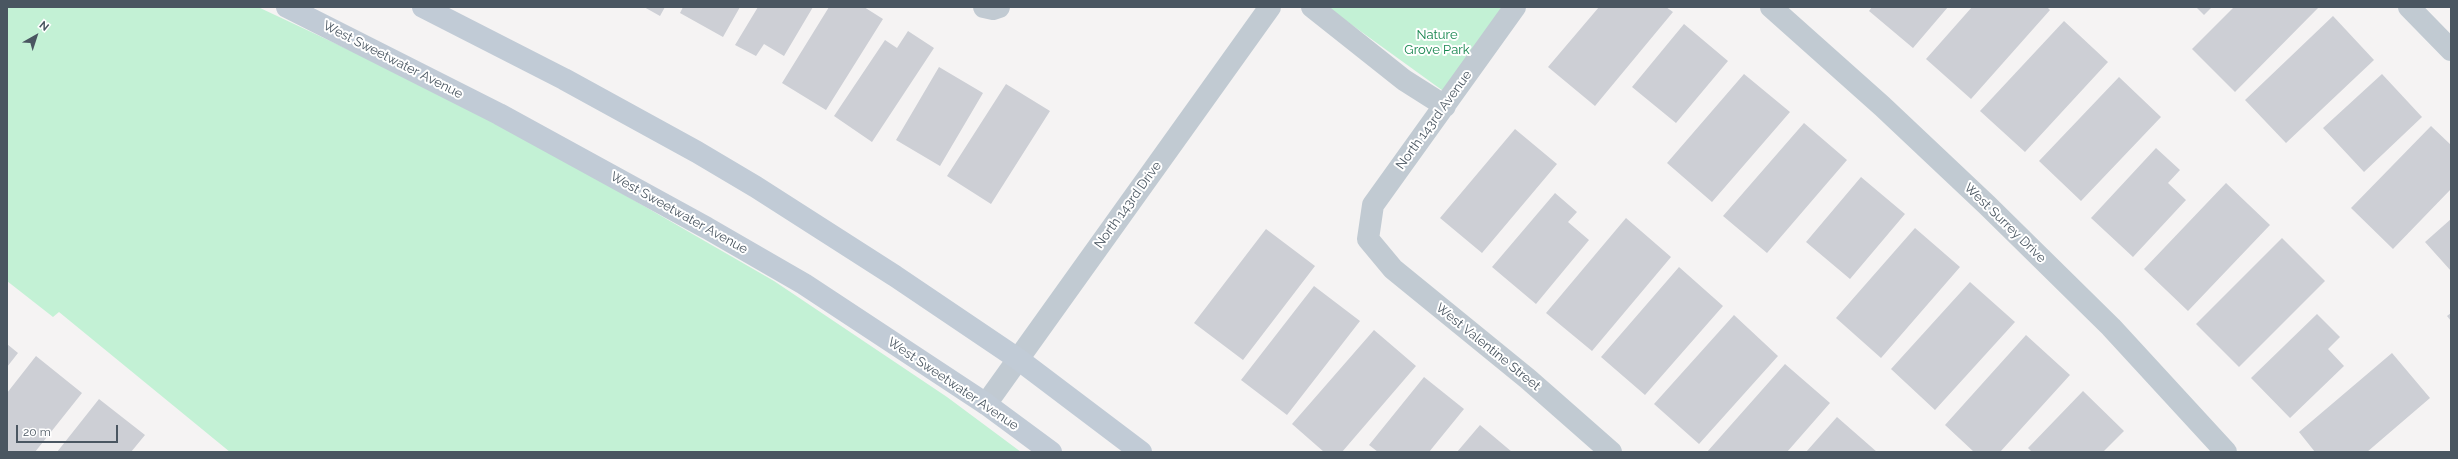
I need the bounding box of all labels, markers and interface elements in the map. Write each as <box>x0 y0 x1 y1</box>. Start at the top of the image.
north arrow <box>16 16 56 56</box>
street label: West Sweetwater Avenue <box>321 18 465 102</box>
text: N <box>37 19 51 34</box>
park label: Nature Grove Park <box>1404 27 1470 58</box>
street label: North 143rd Avenue <box>1393 67 1475 173</box>
street label: North 143rd Drive <box>1091 158 1165 252</box>
street label: West Sweetwater Avenue <box>608 169 750 257</box>
street label: West Surrey Drive <box>1961 180 2049 266</box>
street label: West Valentine Street <box>1433 300 1543 394</box>
street label: West Sweetwater Avenue <box>885 334 1021 434</box>
scale bar <box>18 417 120 443</box>
text: 20 m <box>23 425 51 439</box>

